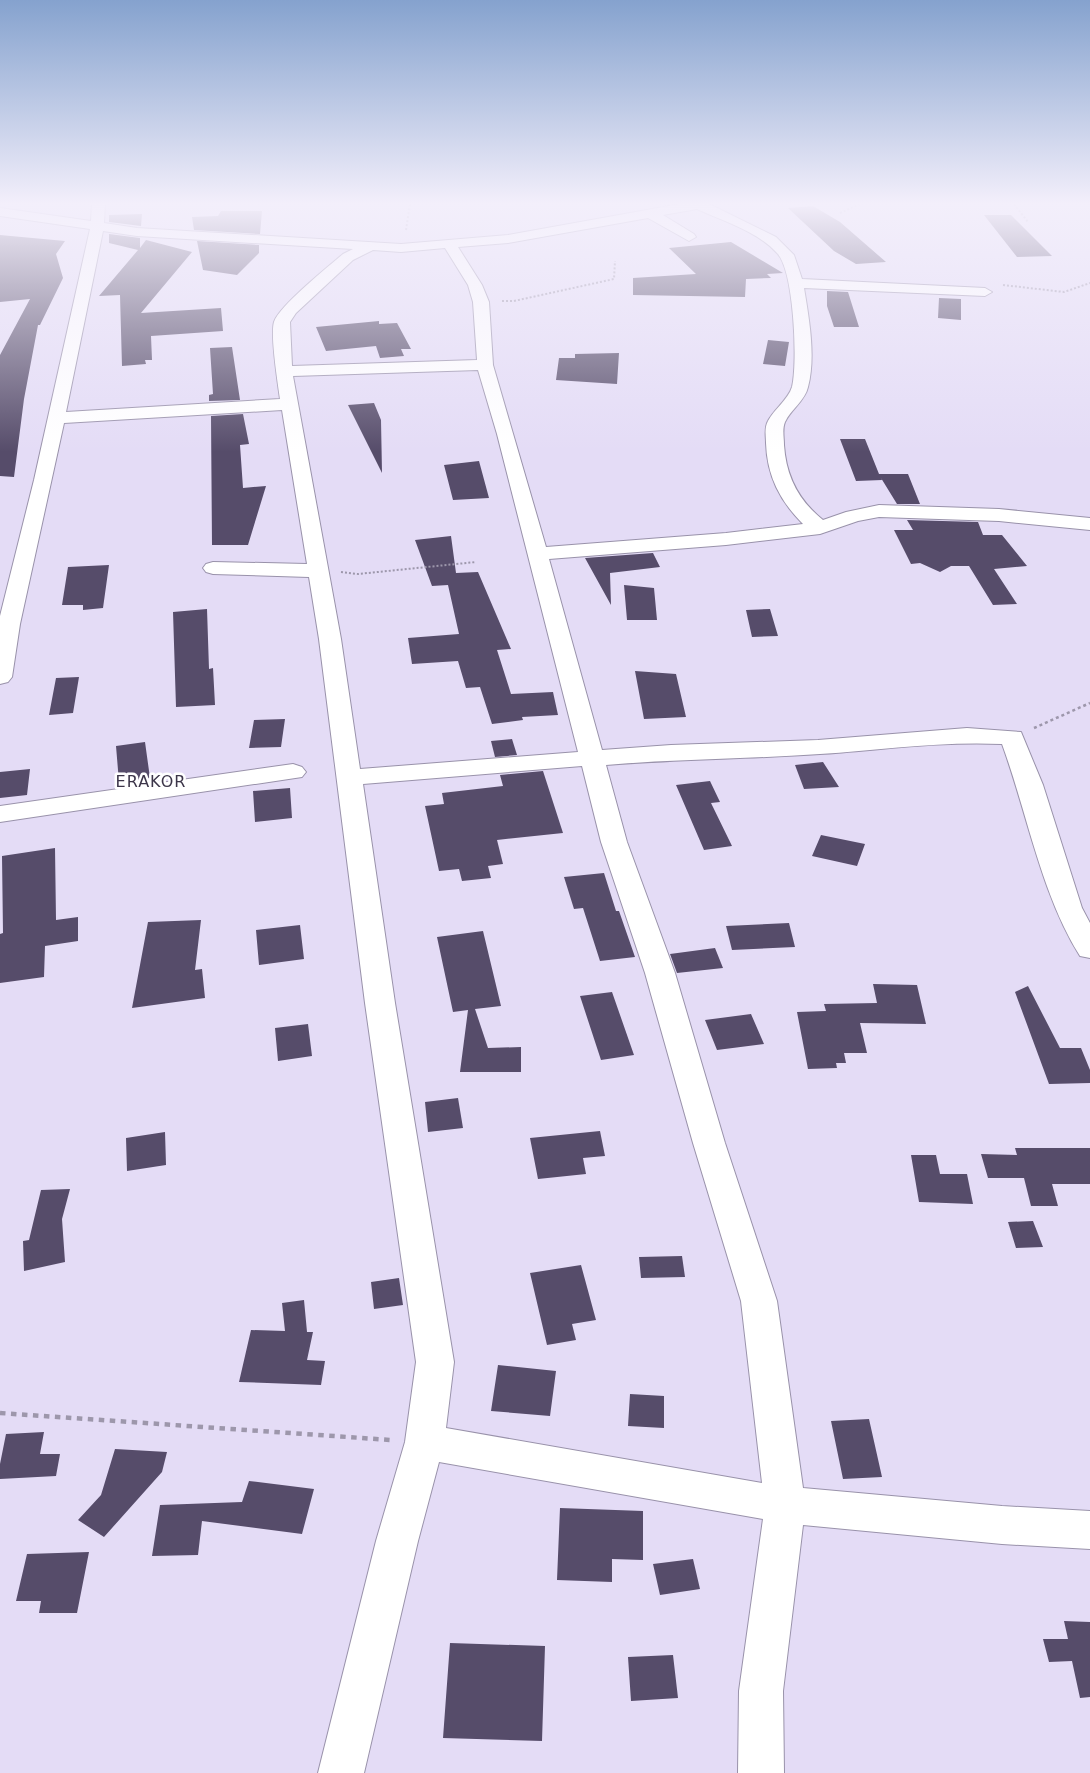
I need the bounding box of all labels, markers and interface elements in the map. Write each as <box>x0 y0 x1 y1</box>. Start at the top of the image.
district label: ERAKOR <box>116 772 186 791</box>

